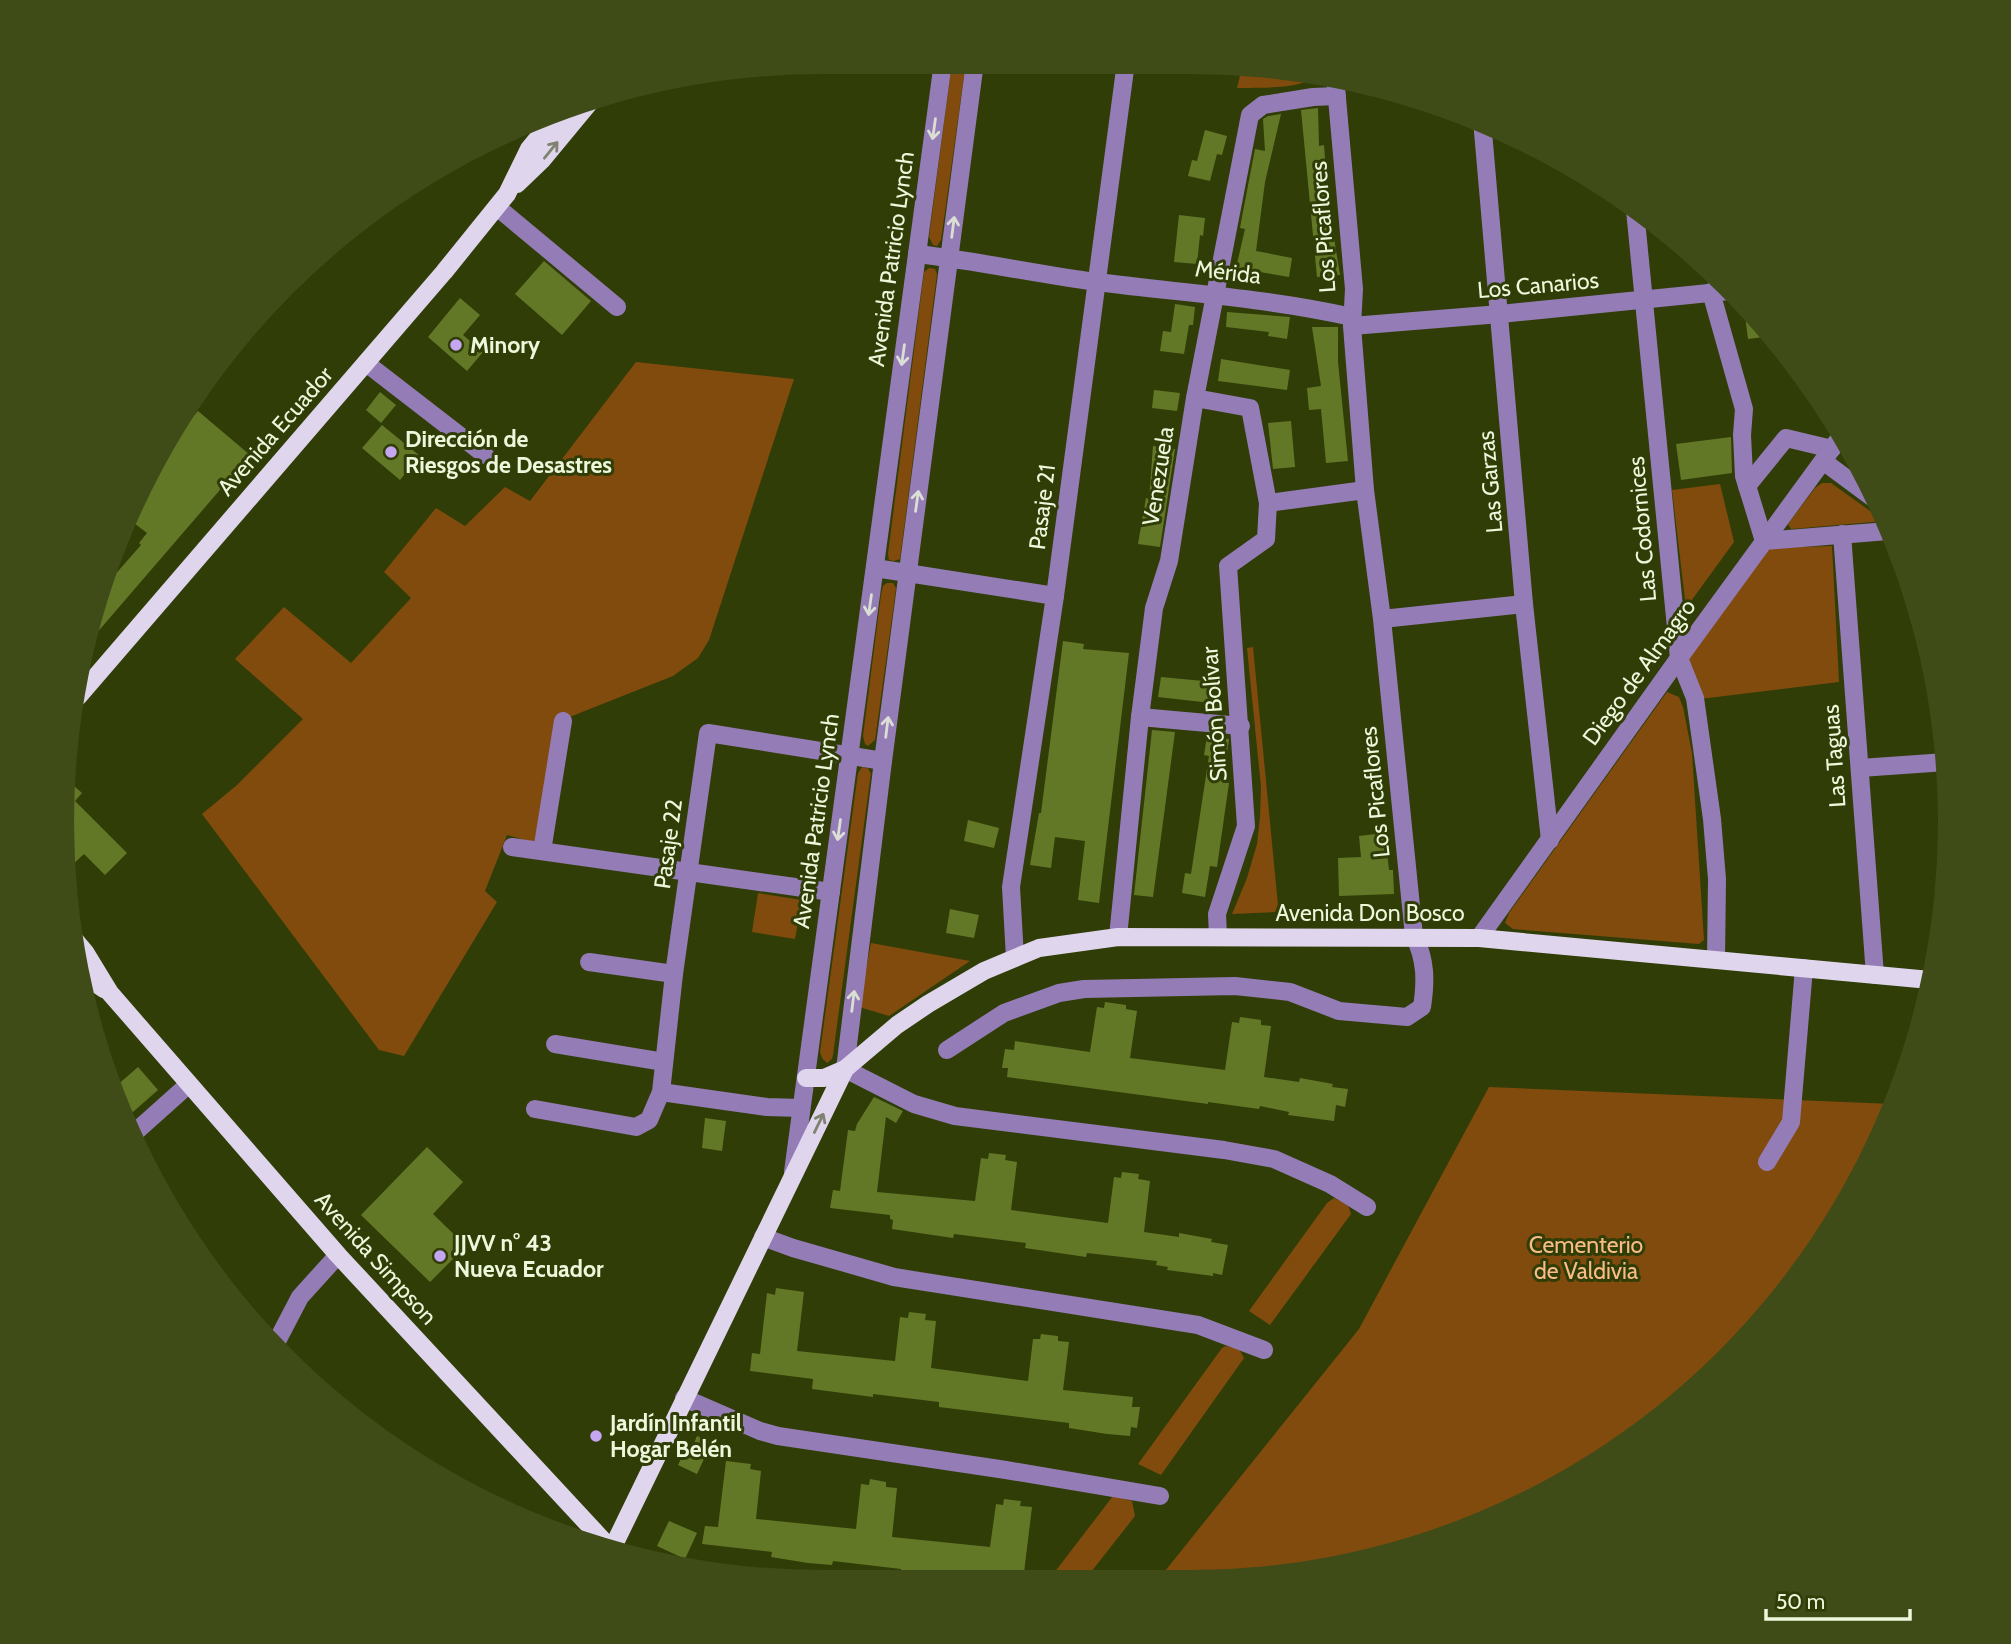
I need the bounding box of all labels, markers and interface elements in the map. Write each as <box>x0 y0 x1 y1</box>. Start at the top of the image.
one-way arrow <box>927 118 940 140</box>
one-way arrow <box>543 141 559 159</box>
street label: Avenida Patricio Lynch <box>862 150 920 368</box>
street label: Los Picaflores <box>1304 160 1342 294</box>
one-way arrow <box>947 216 960 239</box>
street label: Mérida <box>1193 254 1263 290</box>
street label: Los Canarios <box>1476 266 1600 304</box>
place label: Minory <box>470 331 541 359</box>
marker: Minory <box>448 337 464 353</box>
one-way arrow <box>897 343 910 366</box>
street label: Avenida Ecuador <box>211 360 339 501</box>
street label: Venezuela <box>1136 424 1180 528</box>
place label: Dirección de Riesgos de Desastres <box>405 425 612 479</box>
street label: Las Garzas <box>1472 430 1508 534</box>
marker: Dirección de Riesgos de Desastres <box>383 444 399 460</box>
street label: Las Codornices <box>1622 455 1662 603</box>
street label: Pasaje 21 <box>1023 463 1061 551</box>
one-way arrow <box>910 490 923 513</box>
one-way arrow <box>863 593 876 615</box>
street label: Diego de Almagro <box>1577 593 1701 751</box>
street label: Simón Bolívar <box>1195 645 1233 782</box>
street label: Las Taguas <box>1816 704 1852 808</box>
street label: Avenida Patricio Lynch <box>787 712 845 930</box>
one-way arrow <box>881 716 894 739</box>
street label: Los Picaflores <box>1354 725 1396 859</box>
street label: Pasaje 22 <box>648 797 688 891</box>
one-way arrow <box>833 818 846 841</box>
street label: Avenida Don Bosco <box>1275 899 1465 927</box>
one-way arrow <box>847 990 860 1013</box>
one-way arrow <box>812 1113 826 1134</box>
street label: Avenida Simpson <box>309 1186 443 1330</box>
place label: JJVV n° 43 Nueva Ecuador <box>453 1229 604 1283</box>
park label: Cementerio de Valdivia <box>1529 1231 1643 1285</box>
marker: JJVV n° 43 Nueva Ecuador <box>432 1248 448 1264</box>
place label: Jardín Infantil Hogar Belén <box>609 1409 742 1463</box>
marker: Jardín Infantil Hogar Belén <box>588 1428 604 1444</box>
scale bar <box>1766 1578 1910 1622</box>
text: 50 m <box>1776 1589 1825 1614</box>

